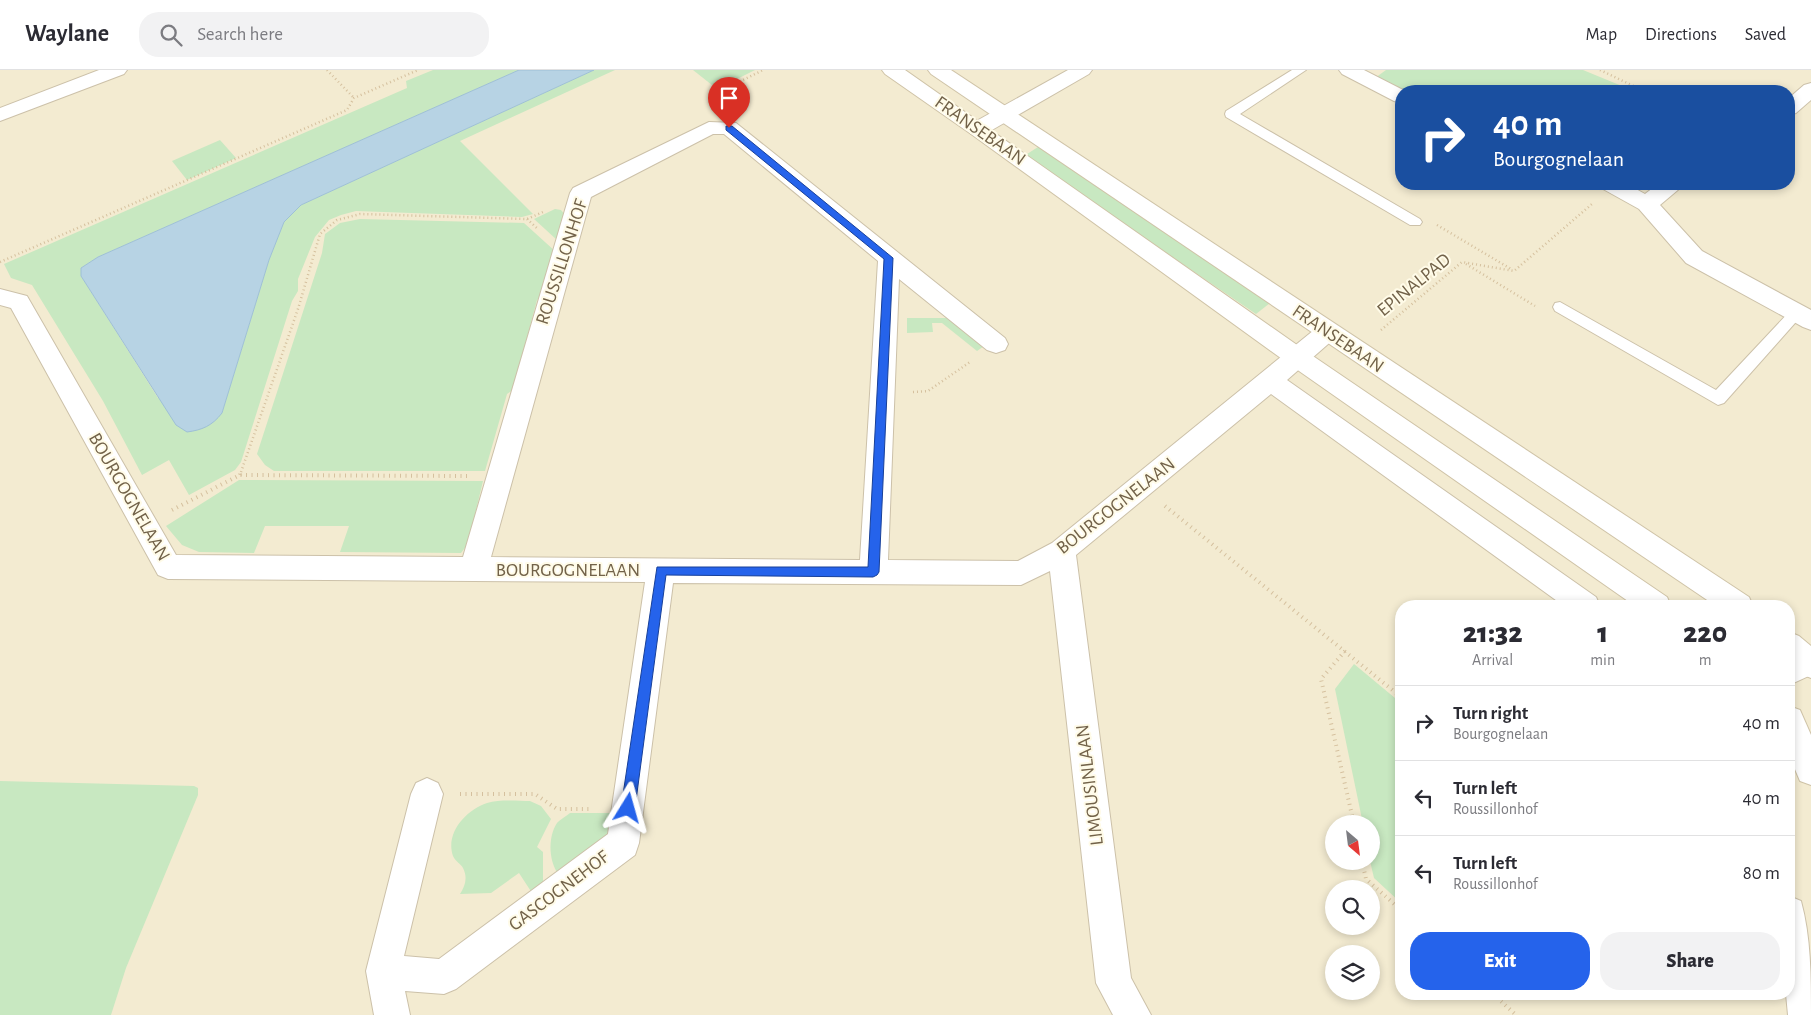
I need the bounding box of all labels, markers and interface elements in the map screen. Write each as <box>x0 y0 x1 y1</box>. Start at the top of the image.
search box <box>139 12 489 57</box>
icon: search <box>157 21 185 49</box>
text: Waylane <box>25 22 109 46</box>
text: Search here <box>197 25 283 44</box>
text: Map <box>1586 26 1617 44</box>
text: Directions <box>1645 26 1717 44</box>
text: Saved <box>1745 26 1786 44</box>
pin <box>708 77 750 128</box>
icon: arrive <box>715 84 743 112</box>
street label: FRANSEBAAN <box>931 93 1029 169</box>
icon: right <box>1410 105 1475 170</box>
text: 40 m <box>1493 107 1562 142</box>
text: Bourgognelaan <box>1493 148 1624 170</box>
street label: ROUSSILLONHOF <box>533 196 591 327</box>
street label: EPINALPAD <box>1374 250 1454 320</box>
street label: FRANSEBAAN <box>1289 301 1387 377</box>
street label: BOURGOGNELAAN <box>85 430 173 564</box>
street label: BOURGOGNELAAN <box>1053 454 1179 558</box>
street label: BOURGOGNELAAN <box>496 561 640 580</box>
text: 21:32 <box>1463 618 1523 648</box>
text: 1 <box>1597 618 1608 648</box>
text: 220 <box>1683 618 1727 648</box>
text: Arrival <box>1472 652 1513 668</box>
text: min <box>1590 652 1615 668</box>
text: m <box>1699 652 1712 668</box>
text: Turn right <box>1453 704 1528 723</box>
icon: right <box>1410 709 1438 737</box>
text: 40 m <box>1742 714 1780 733</box>
street label: LIMOUSINLAAN <box>1073 723 1107 847</box>
text: Bourgognelaan <box>1453 726 1548 742</box>
text: Turn left <box>1453 779 1517 798</box>
position arrow <box>601 781 653 833</box>
icon: left <box>1410 784 1438 812</box>
text: 40 m <box>1742 789 1780 808</box>
text: Roussillonhof <box>1453 801 1538 817</box>
north arrow <box>1325 815 1380 870</box>
map controls <box>1325 815 1380 1000</box>
street label: GASCOGNEHOF <box>505 847 613 935</box>
text: Turn left <box>1453 854 1517 873</box>
icon: left <box>1410 859 1438 887</box>
text: 80 m <box>1743 864 1780 883</box>
text: Roussillonhof <box>1453 876 1538 892</box>
button: search <box>1325 880 1380 935</box>
button: Exit <box>1410 932 1590 990</box>
button: Share <box>1600 932 1780 990</box>
button: layers <box>1325 945 1380 1000</box>

